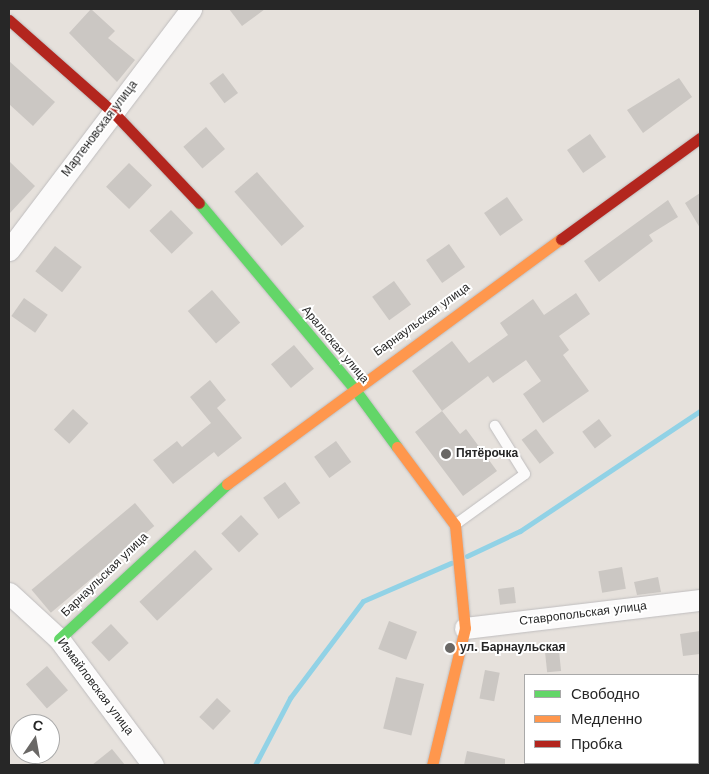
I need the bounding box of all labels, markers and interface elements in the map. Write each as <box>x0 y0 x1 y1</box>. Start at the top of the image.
street label: Мартеновская улица <box>59 78 141 180</box>
street label: Барнаульская улица <box>371 280 473 360</box>
street label: Аральская улица <box>299 303 371 387</box>
place label: Пятёрочка <box>456 447 518 461</box>
marker: Пятёрочка <box>440 448 452 460</box>
street label: Барнаульская улица <box>59 530 151 620</box>
street label: Ставропольская улица <box>518 599 648 629</box>
street label: Измайловская улица <box>54 636 136 738</box>
place label: ул. Барнаульская <box>460 641 565 655</box>
marker: ул. Барнаульская <box>444 642 456 654</box>
legend <box>524 674 699 764</box>
text: Свободно <box>571 685 640 703</box>
text: Медленно <box>571 710 642 728</box>
north arrow <box>10 714 60 764</box>
text: С <box>31 716 45 734</box>
text: Пробка <box>571 735 622 753</box>

